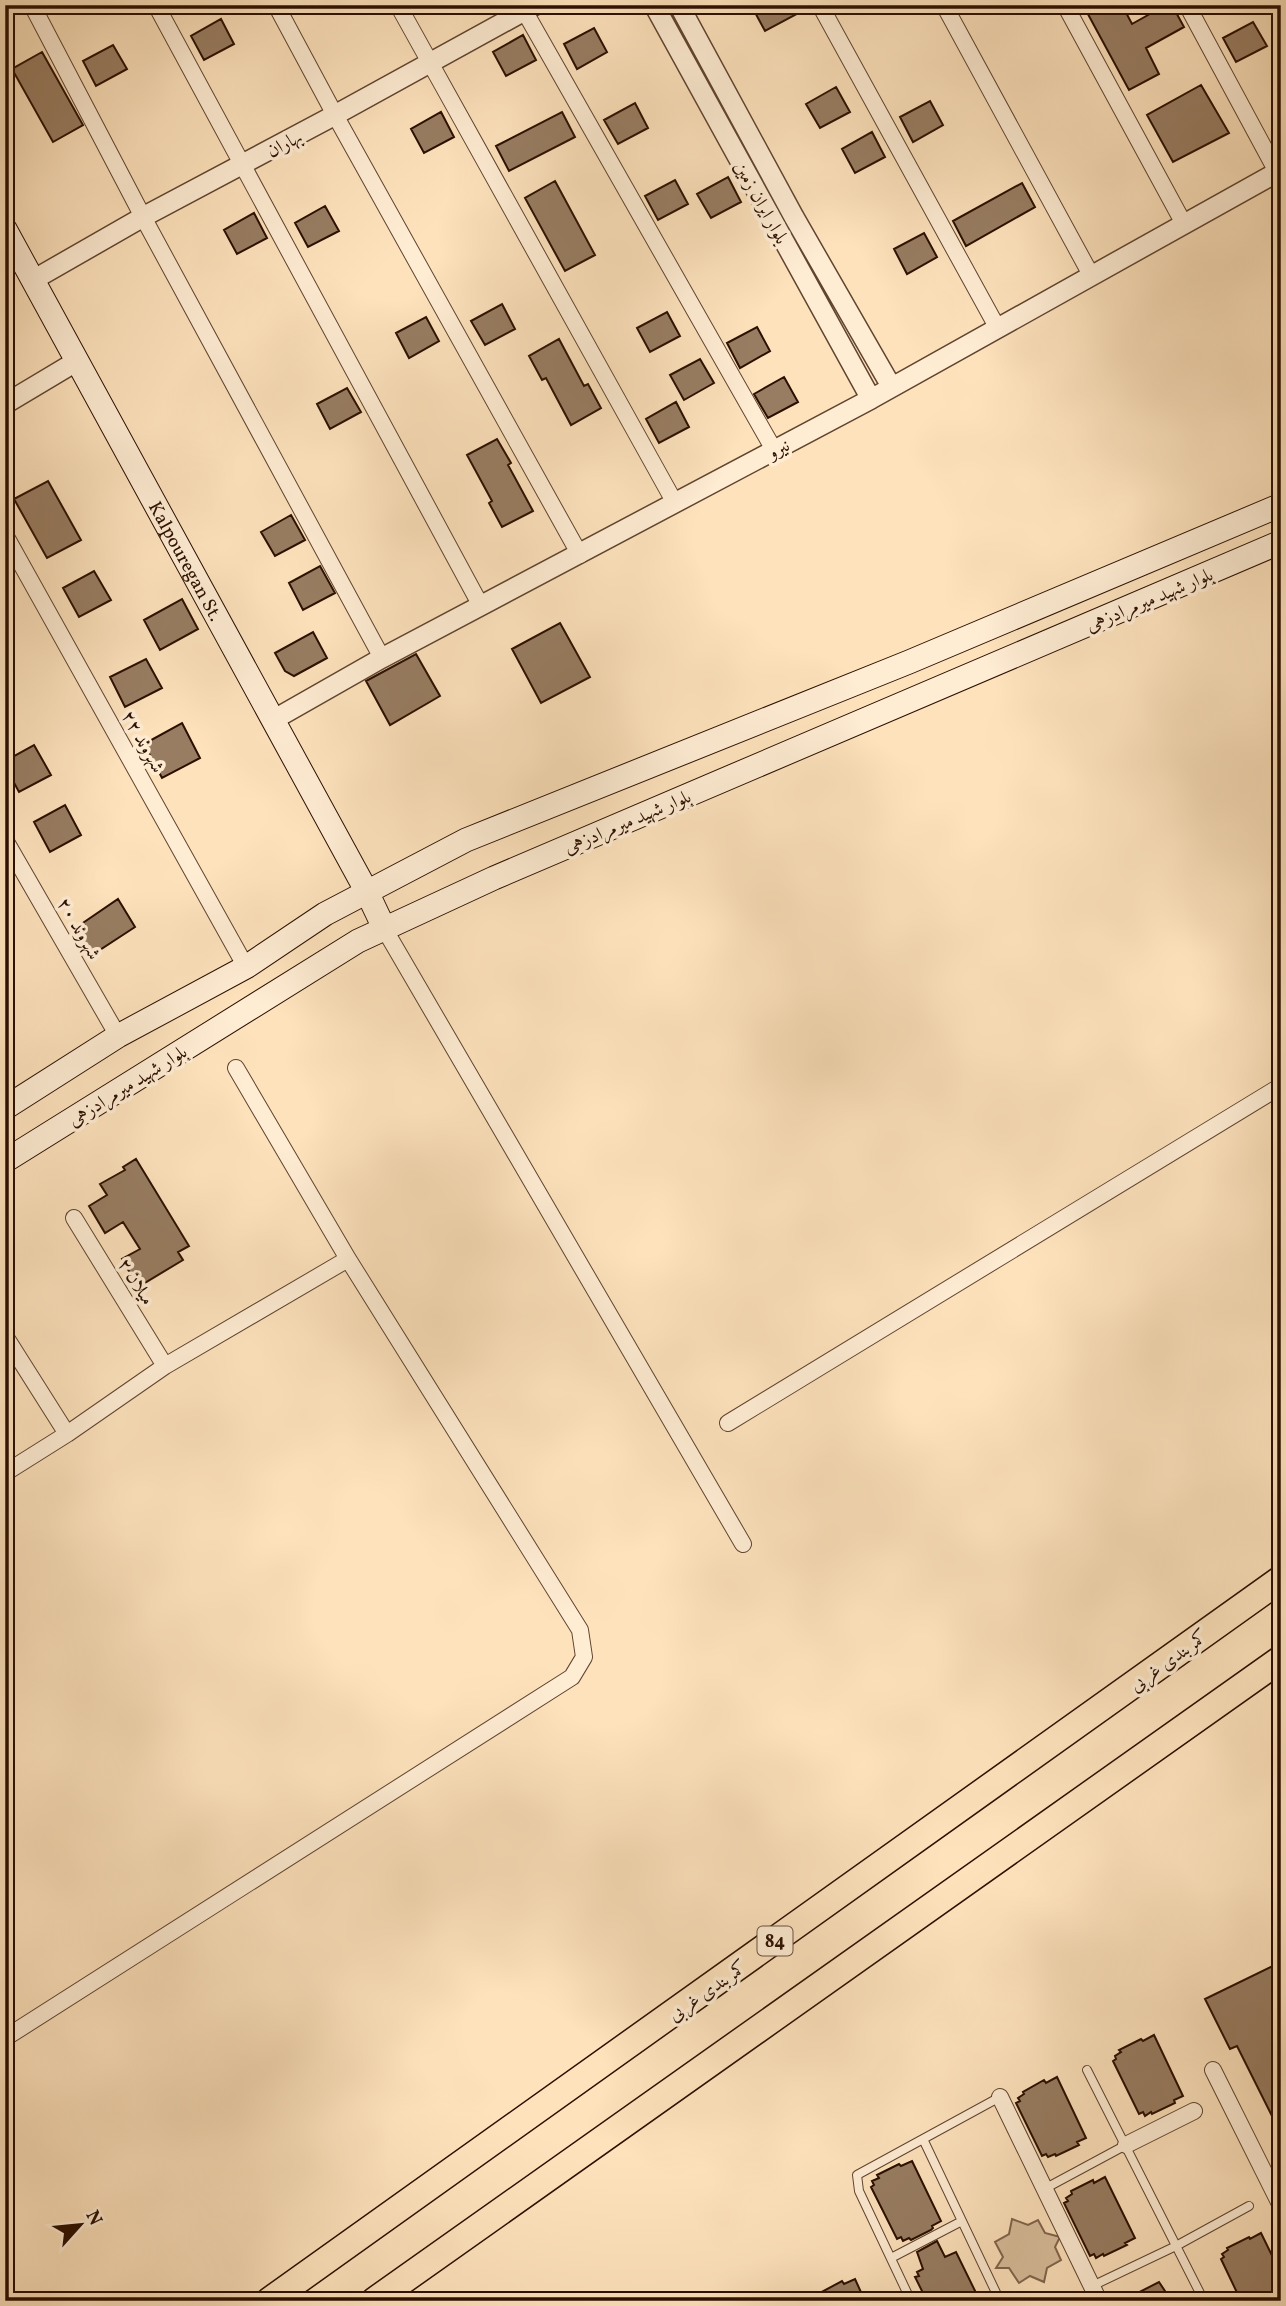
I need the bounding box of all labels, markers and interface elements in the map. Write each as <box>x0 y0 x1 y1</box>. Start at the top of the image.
street label: بهاران <box>262 125 307 165</box>
street label: بلوار ایران زمین <box>727 157 794 249</box>
street label: نیرو <box>762 433 795 467</box>
street label: Kalpouregan St. <box>141 497 228 626</box>
street label: بلوار شهید میرمرادزهی <box>1082 562 1217 639</box>
street label: شهروند ۲۲ <box>114 706 170 778</box>
street label: بلوار شهید میرمرادزهی <box>560 784 695 861</box>
street label: شهروند ۲۰ <box>50 893 106 965</box>
street label: بلوار شهید میرمرادزهی <box>64 1040 193 1134</box>
street label: میلان ۲ <box>111 1254 160 1311</box>
street label: کمربندی غربی <box>1125 1624 1214 1699</box>
road number: 84 <box>758 1926 792 1955</box>
street label: کمربندی غربی <box>663 1955 753 2028</box>
north arrow <box>46 2190 116 2260</box>
text: N <box>79 2206 108 2230</box>

